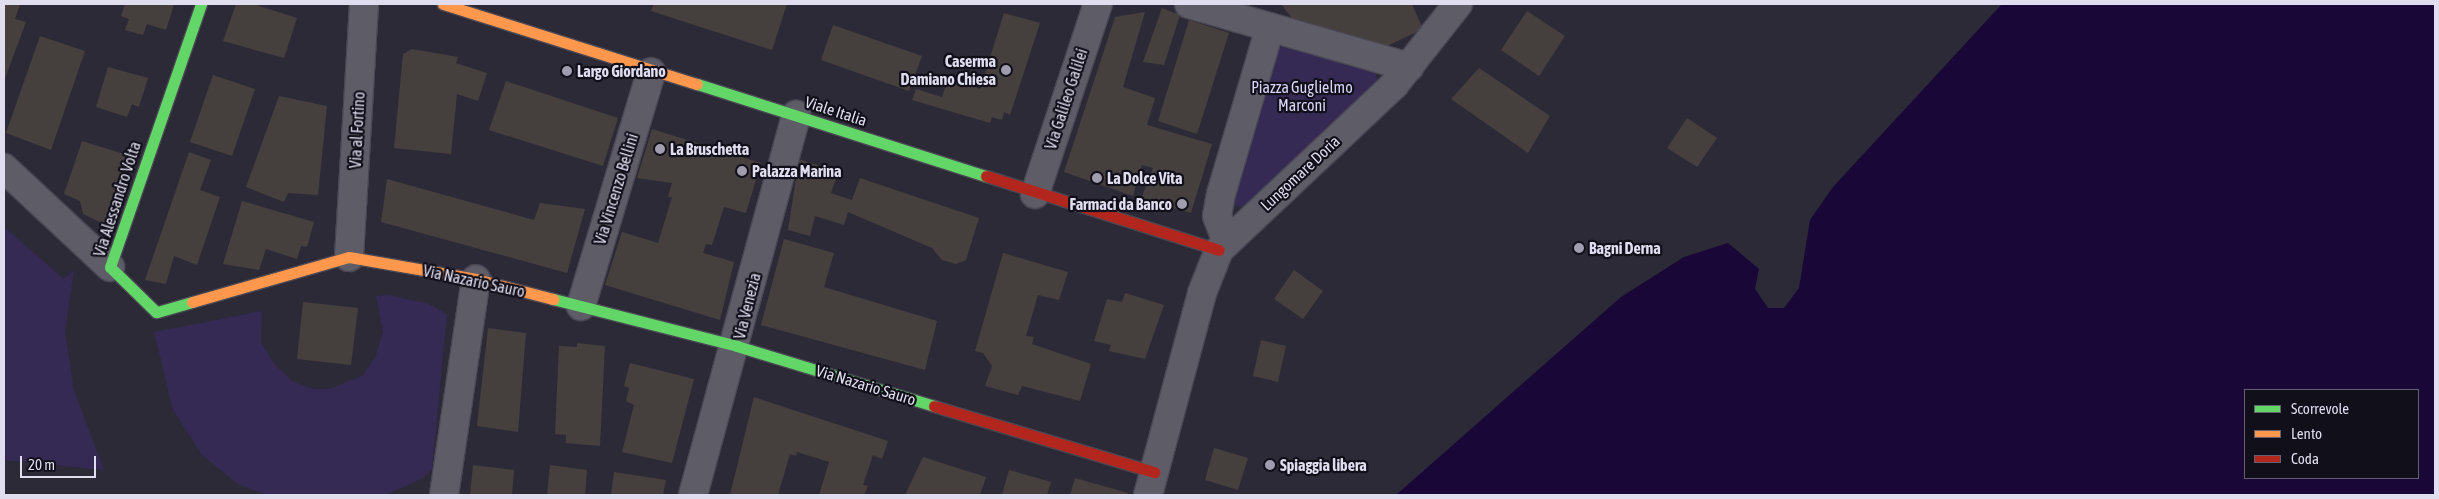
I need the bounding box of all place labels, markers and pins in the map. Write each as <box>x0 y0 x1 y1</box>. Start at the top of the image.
place label: Caserma Damiano Chiesa <box>900 51 996 89</box>
place label: Largo Giordano <box>577 61 666 81</box>
marker: Caserma Damiano Chiesa <box>1000 64 1012 76</box>
marker: Largo Giordano <box>561 65 573 77</box>
place label: La Bruschetta <box>670 139 749 159</box>
marker: La Bruschetta <box>654 143 666 155</box>
place label: Palazza Marina <box>752 161 842 181</box>
marker: Palazza Marina <box>736 165 748 177</box>
place label: La Dolce Vita <box>1107 168 1182 188</box>
marker: La Dolce Vita <box>1091 172 1103 184</box>
place label: Farmaci da Banco <box>1070 194 1172 214</box>
marker: Farmaci da Banco <box>1176 198 1188 210</box>
place label: Bagni Derna <box>1589 238 1661 258</box>
marker: Bagni Derna <box>1573 242 1585 254</box>
place label: Spiaggia libera <box>1280 455 1367 475</box>
marker: Spiaggia libera <box>1264 459 1276 471</box>

